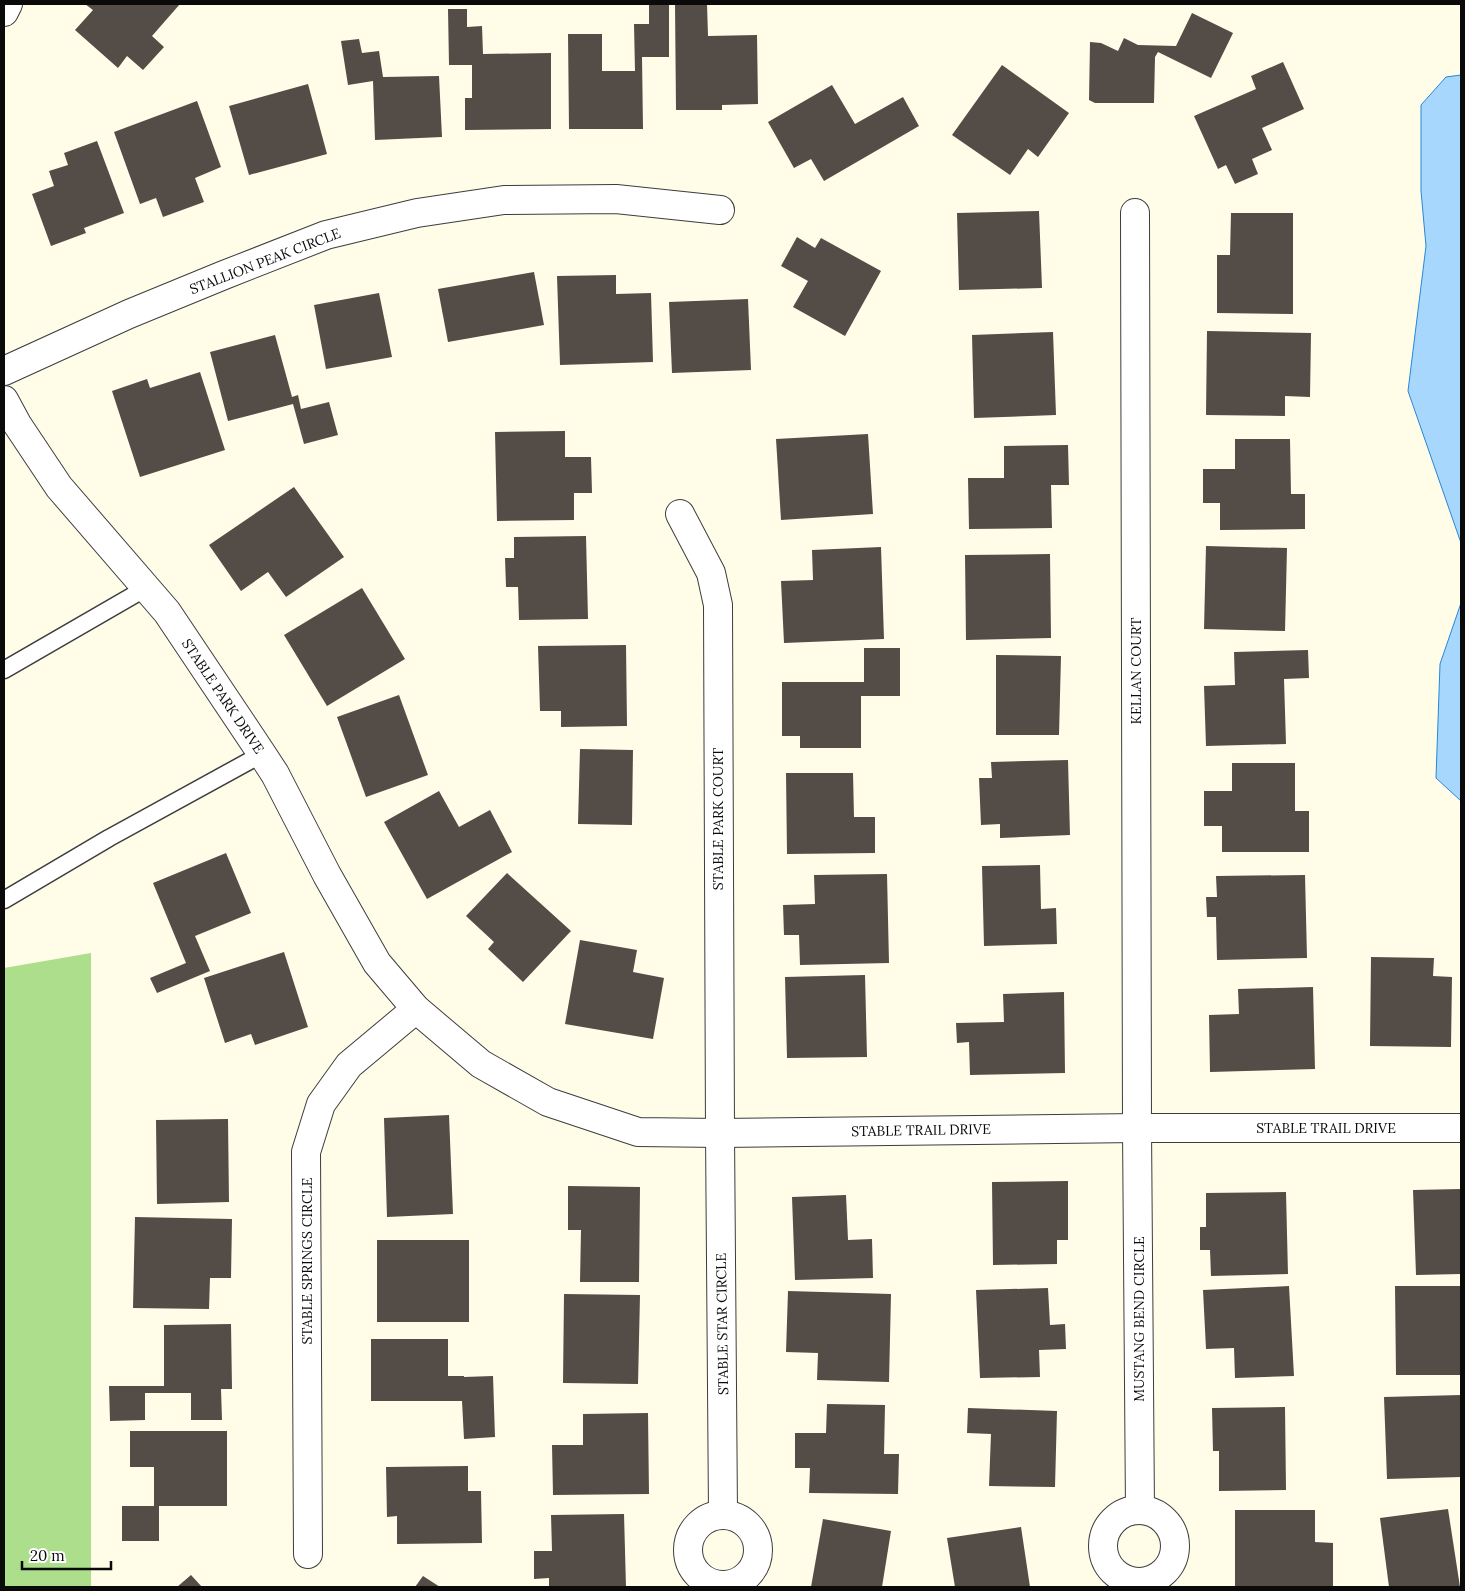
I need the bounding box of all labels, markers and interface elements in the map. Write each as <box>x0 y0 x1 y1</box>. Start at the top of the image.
street label: STALLION PEAK CIRCLE <box>187 224 343 298</box>
street label: KELLAN COURT <box>1127 618 1145 724</box>
street label: STABLE PARK DRIVE <box>178 635 268 757</box>
street label: STABLE PARK COURT <box>709 748 727 890</box>
street label: STABLE TRAIL DRIVE <box>1256 1119 1396 1137</box>
street label: STABLE TRAIL DRIVE <box>851 1120 991 1140</box>
street label: STABLE SPRINGS CIRCLE <box>298 1177 316 1344</box>
street label: MUSTANG BEND CIRCLE <box>1130 1236 1148 1402</box>
street label: STABLE STAR CIRCLE <box>712 1253 732 1395</box>
scale bar <box>22 1538 111 1570</box>
text: 20 m <box>30 1546 65 1565</box>

